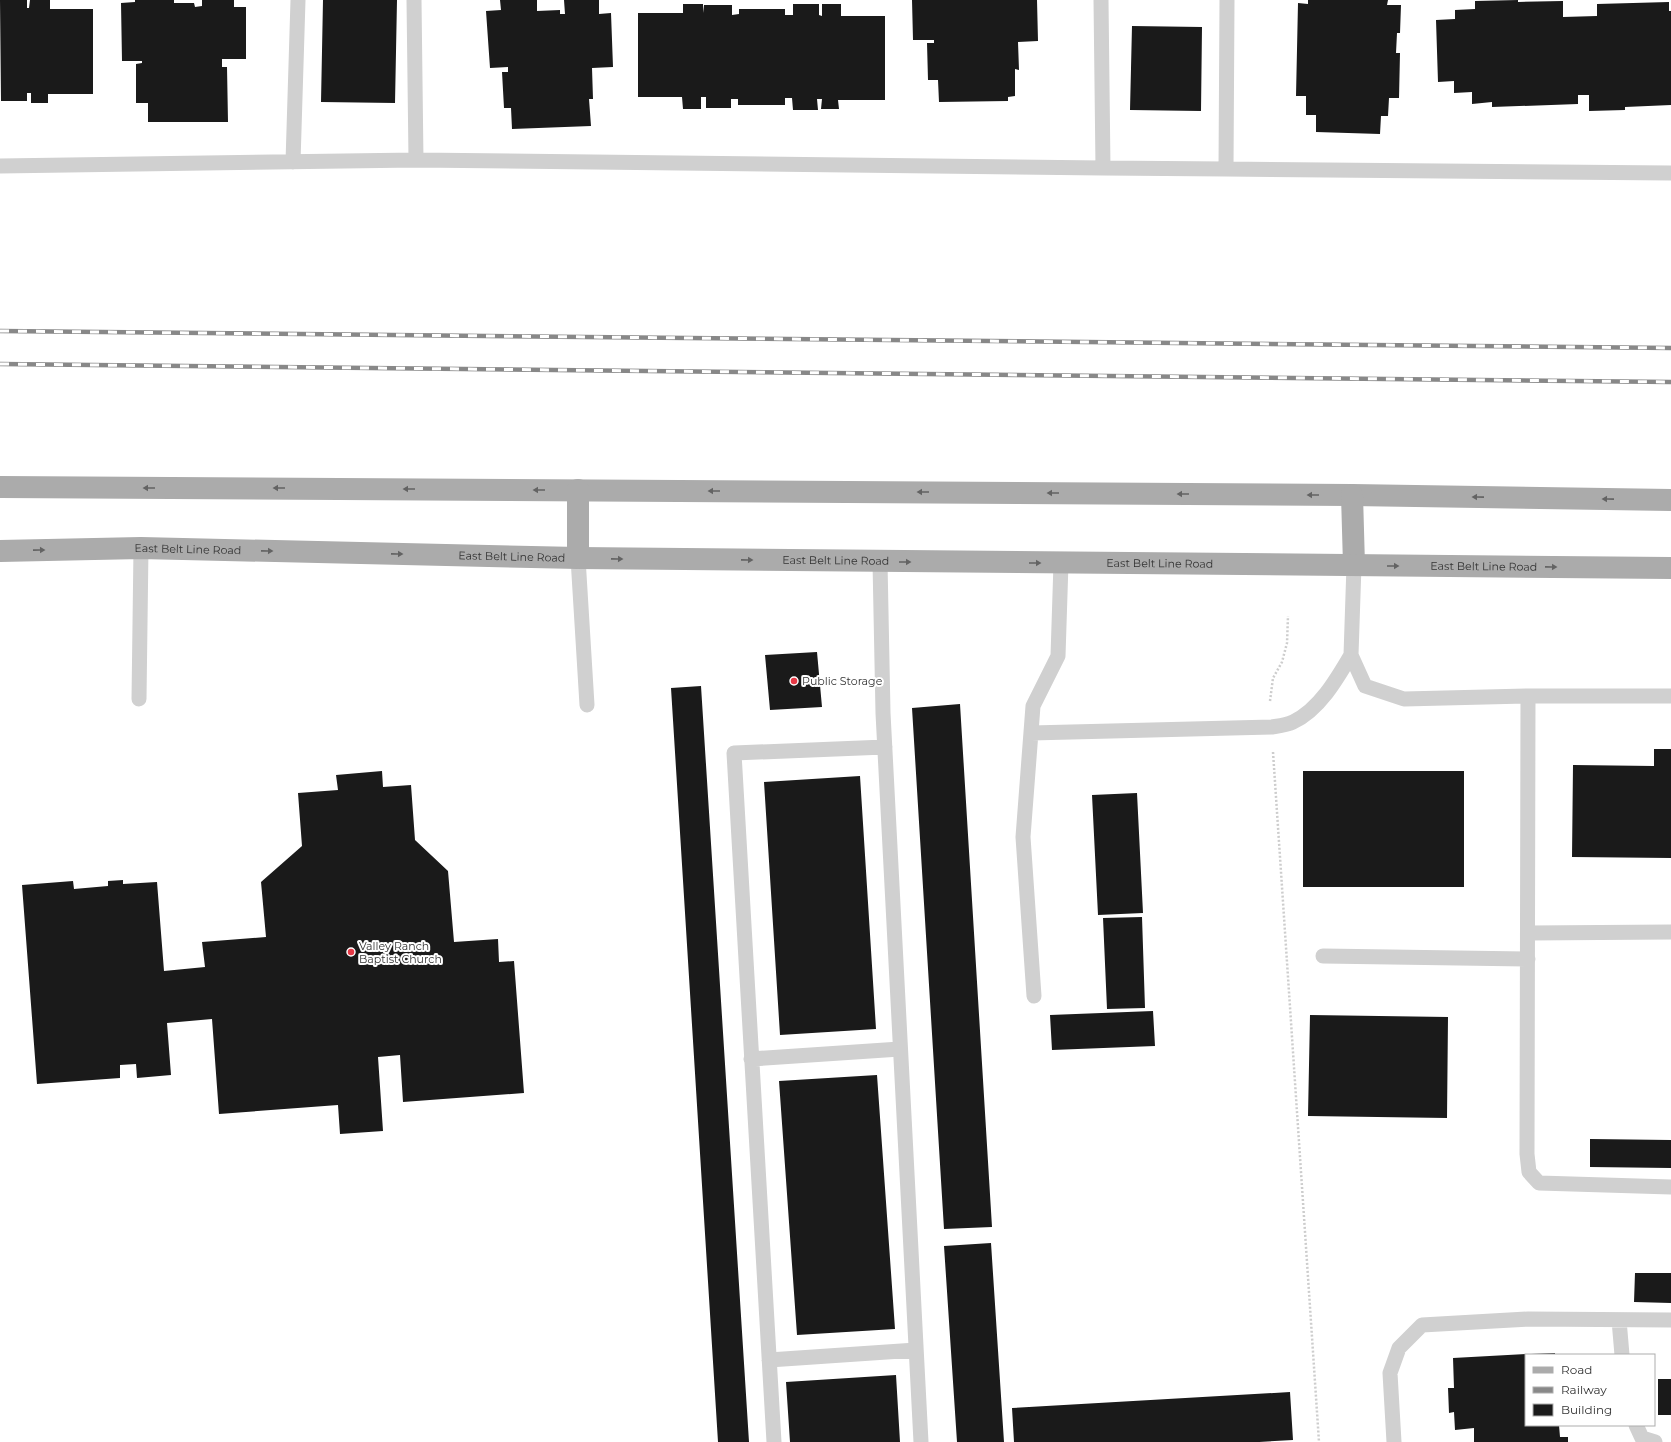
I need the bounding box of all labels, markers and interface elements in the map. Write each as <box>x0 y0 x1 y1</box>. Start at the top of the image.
one-way arrow <box>142 485 155 491</box>
one-way arrow <box>272 485 285 491</box>
one-way arrow <box>402 486 415 492</box>
one-way arrow <box>532 487 545 493</box>
one-way arrow <box>707 488 720 494</box>
one-way arrow <box>916 489 929 495</box>
one-way arrow <box>1046 490 1059 496</box>
one-way arrow <box>1176 491 1189 497</box>
one-way arrow <box>1306 492 1319 498</box>
one-way arrow <box>1471 494 1484 500</box>
one-way arrow <box>1601 496 1614 502</box>
street label: East Belt Line Road <box>134 541 242 557</box>
one-way arrow <box>33 547 46 553</box>
one-way arrow <box>261 548 274 554</box>
street label: East Belt Line Road <box>458 548 565 565</box>
one-way arrow <box>391 551 404 557</box>
street label: East Belt Line Road <box>782 553 889 568</box>
one-way arrow <box>611 556 624 562</box>
street label: East Belt Line Road <box>1106 556 1213 571</box>
one-way arrow <box>741 557 754 563</box>
one-way arrow <box>899 559 912 565</box>
street label: East Belt Line Road <box>1430 559 1537 574</box>
one-way arrow <box>1029 560 1042 566</box>
one-way arrow <box>1387 563 1400 569</box>
one-way arrow <box>1545 564 1558 570</box>
place label: Public Storage <box>802 674 883 688</box>
marker: Public Storage <box>789 676 799 686</box>
place label: Valley Ranch Baptist Church <box>359 939 442 966</box>
marker: Valley Ranch Baptist Church <box>346 947 356 957</box>
legend <box>1525 1354 1655 1426</box>
text: Road <box>1561 1362 1592 1377</box>
text: Railway <box>1561 1382 1607 1397</box>
text: Building <box>1561 1402 1612 1417</box>

